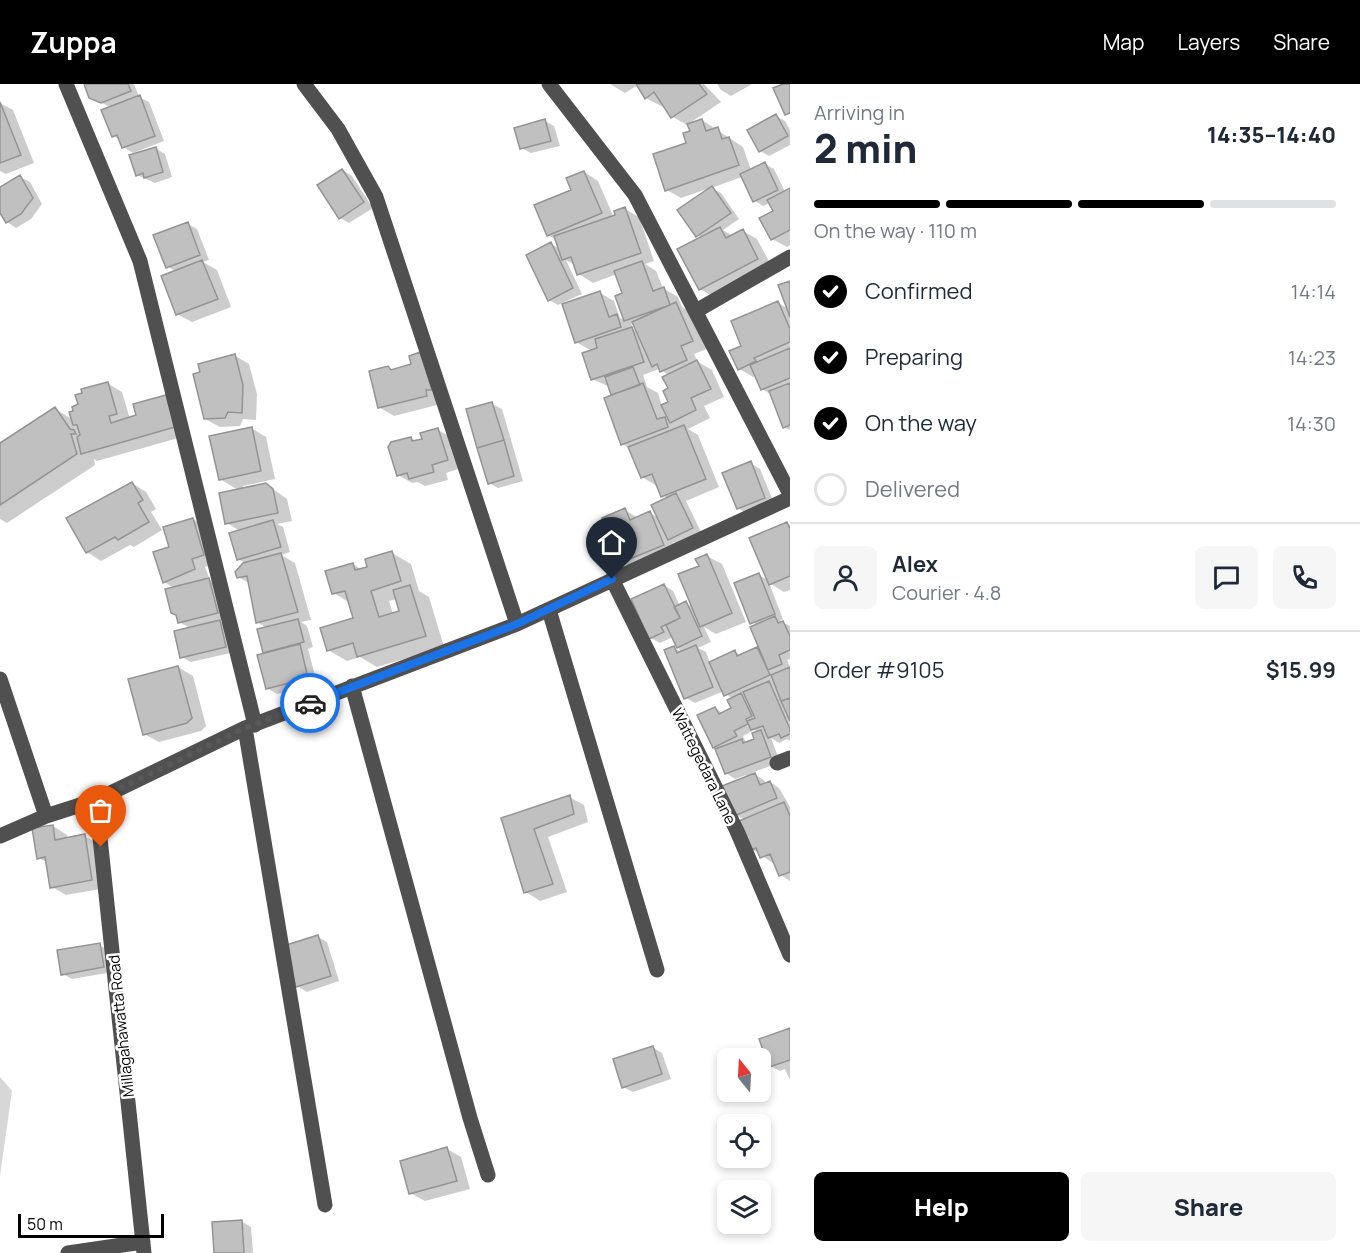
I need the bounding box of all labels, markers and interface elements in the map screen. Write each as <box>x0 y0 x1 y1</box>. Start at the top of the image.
text: Zuppa <box>30 23 117 61</box>
text: Map <box>1103 28 1144 56</box>
text: Layers <box>1177 28 1240 56</box>
text: Share <box>1273 28 1330 56</box>
text: Arriving in <box>814 99 905 126</box>
text: 14:35–14:40 <box>1207 120 1336 150</box>
text: 2 min <box>814 121 917 175</box>
text: On the way · 110 m <box>814 217 977 244</box>
icon: check <box>814 275 847 308</box>
text: Confirmed <box>865 276 973 306</box>
text: 14:14 <box>1291 278 1336 305</box>
icon: check <box>814 341 847 374</box>
text: Preparing <box>865 342 963 372</box>
text: 14:23 <box>1288 344 1336 371</box>
icon: check <box>814 407 847 440</box>
text: On the way <box>865 408 977 438</box>
text: 14:30 <box>1287 410 1336 437</box>
text: Delivered <box>865 474 960 504</box>
pin <box>586 517 637 579</box>
icon: home <box>595 526 628 559</box>
button: person <box>814 546 877 609</box>
button: chat <box>1195 546 1258 609</box>
button: phone <box>1273 546 1336 609</box>
text: Alex <box>892 549 938 579</box>
text: Courier · 4.8 <box>892 579 1001 606</box>
text: Order #9105 <box>814 655 944 685</box>
text: $15.99 <box>1266 655 1336 685</box>
courier <box>280 673 340 733</box>
icon: car <box>294 687 327 720</box>
street label: Wattegedara Lane <box>667 705 741 828</box>
pin <box>75 785 126 847</box>
icon: bag <box>84 794 117 827</box>
street label: Millagahawatta Road <box>103 954 139 1098</box>
north arrow <box>717 1048 771 1102</box>
map controls <box>717 1048 771 1234</box>
button: locate <box>717 1114 771 1168</box>
button: Help <box>814 1172 1069 1241</box>
button: Share <box>1081 1172 1336 1241</box>
button: layers <box>717 1180 771 1234</box>
scale bar <box>18 1211 164 1238</box>
text: 50 m <box>27 1213 63 1235</box>

